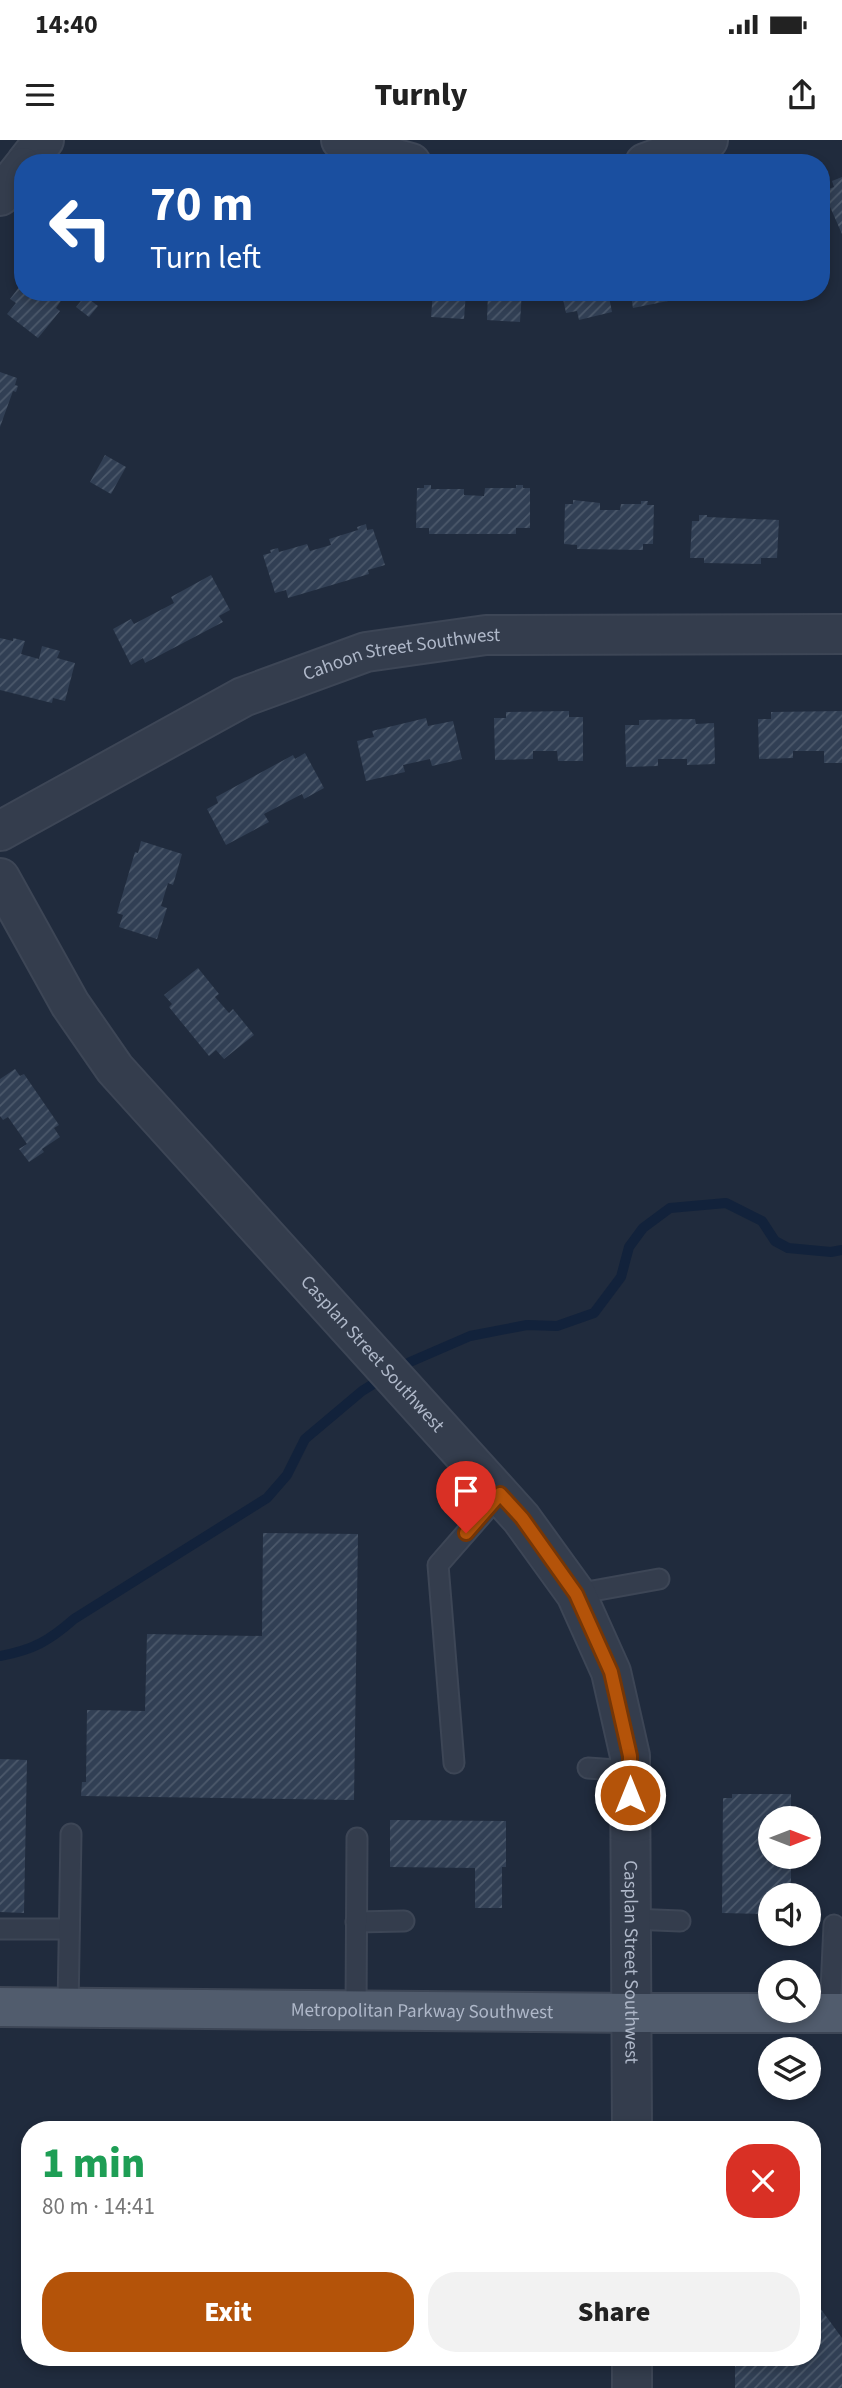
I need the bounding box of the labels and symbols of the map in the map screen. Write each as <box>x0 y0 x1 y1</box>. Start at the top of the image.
street label: Cahoon Street Southwest <box>299 621 501 687</box>
street label: Casplan Street Southwest <box>294 1269 451 1439</box>
pin <box>436 1461 496 1533</box>
position arrow <box>593 1758 667 1832</box>
north arrow <box>758 1806 821 1869</box>
street label: Casplan Street Southwest <box>617 1860 645 2065</box>
street label: Metropolitan Parkway Southwest <box>291 1996 554 2026</box>

